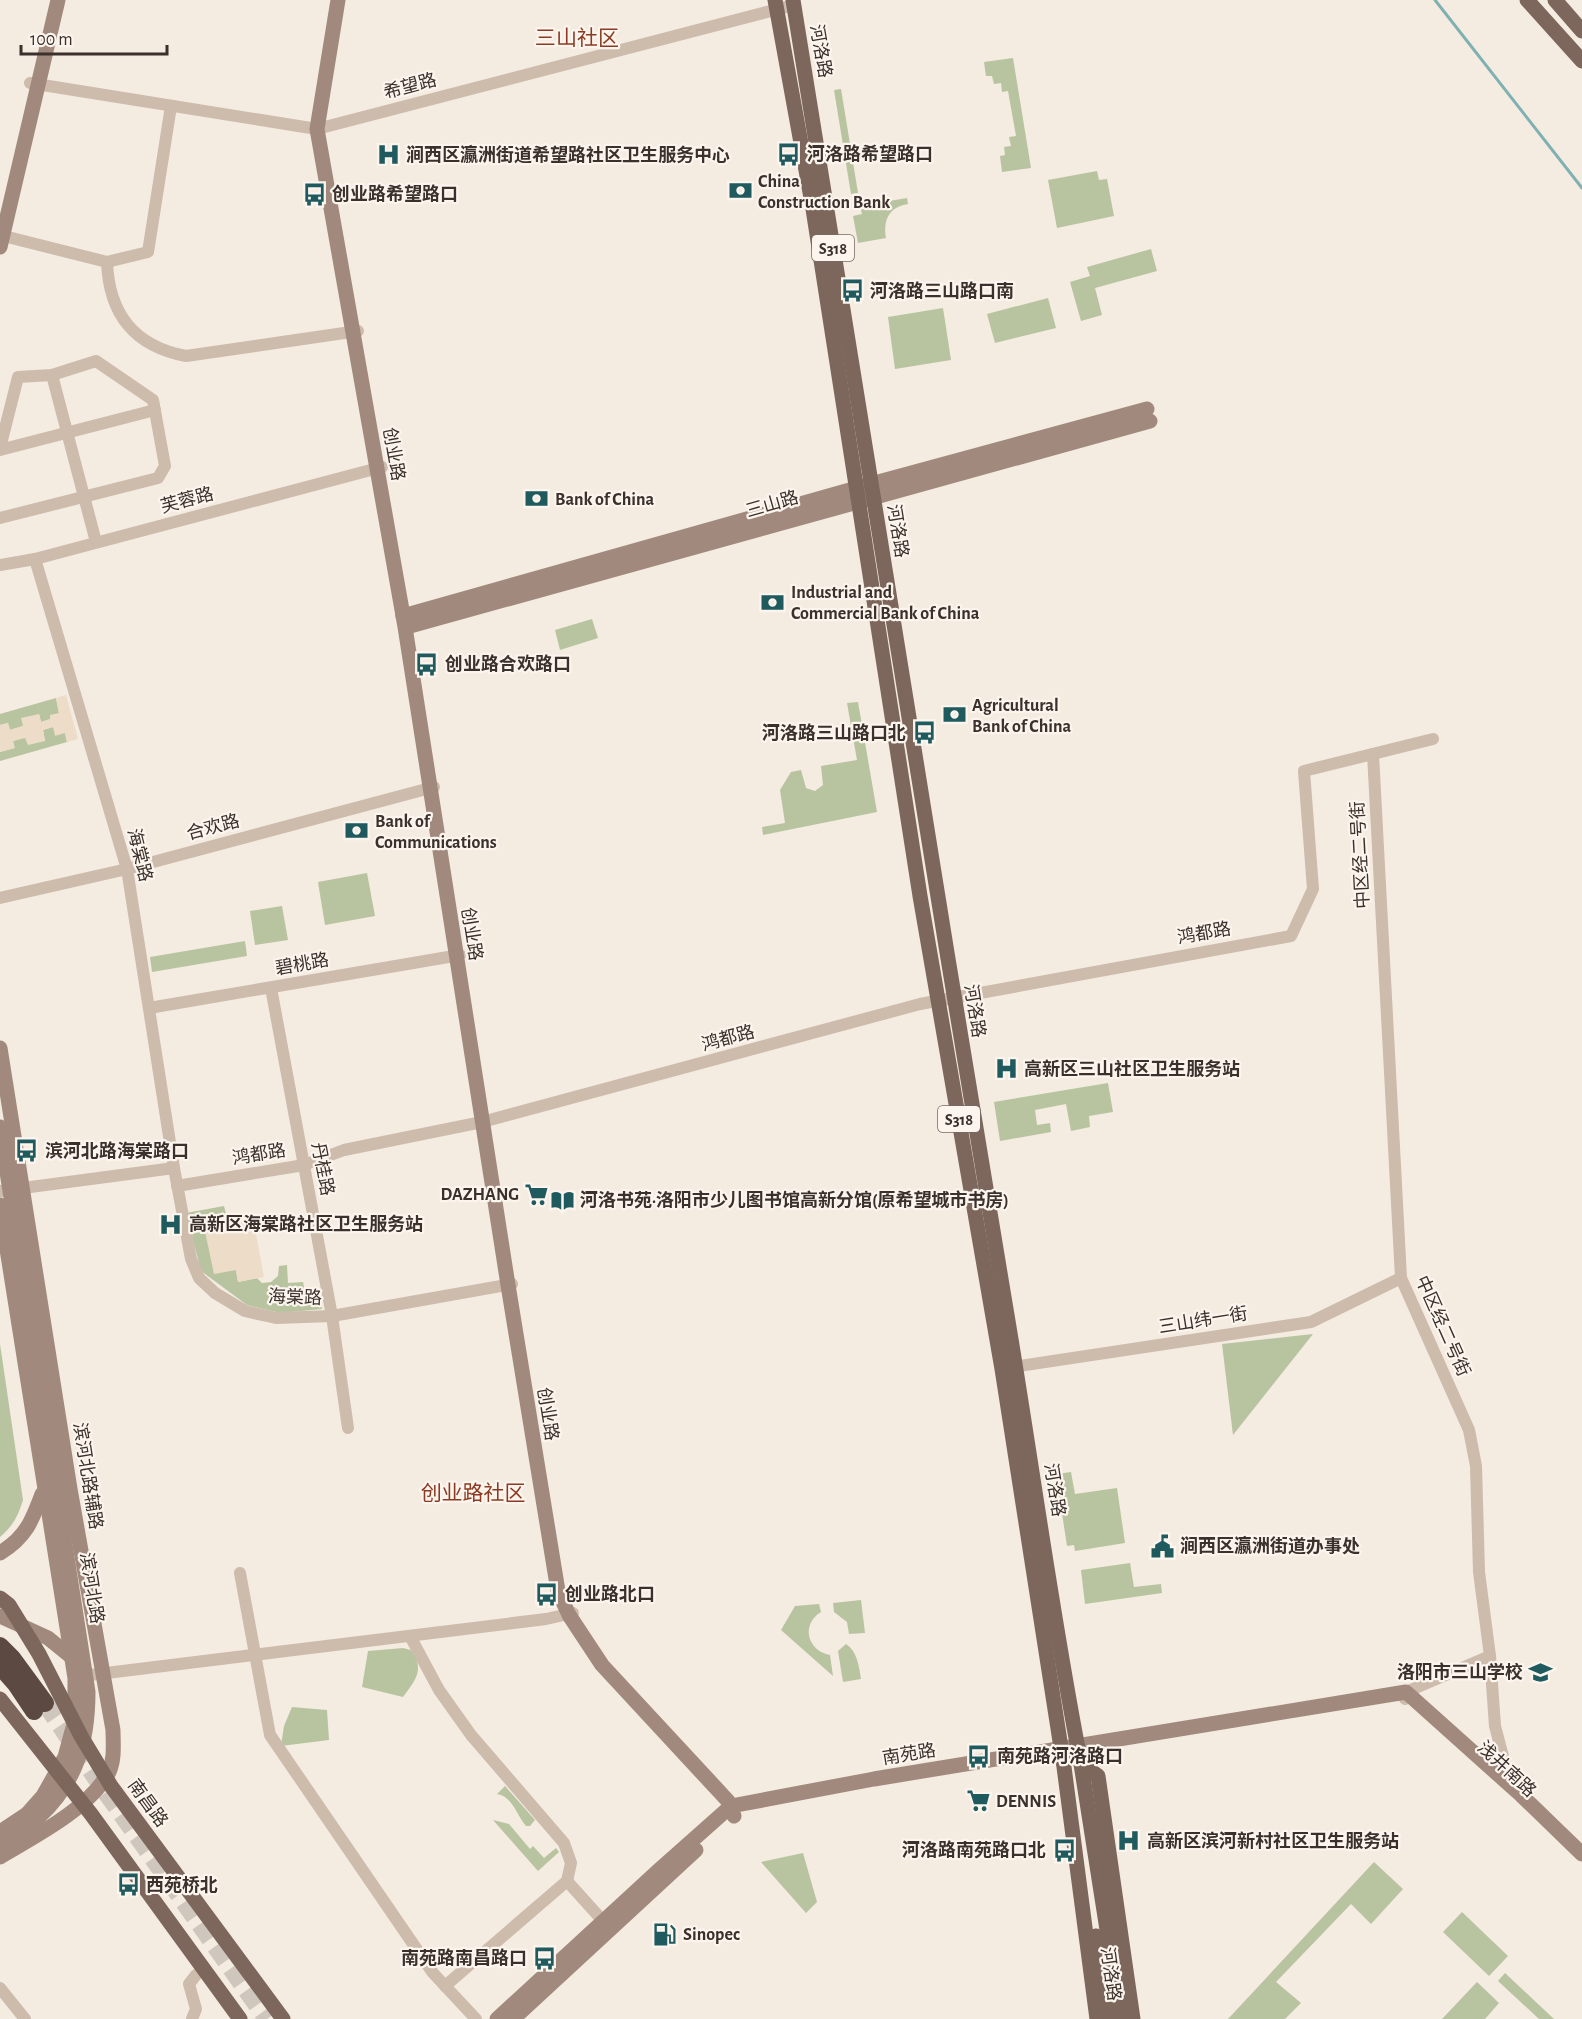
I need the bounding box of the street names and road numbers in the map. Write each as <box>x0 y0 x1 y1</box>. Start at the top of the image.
street label: 河洛路 <box>806 23 836 79</box>
street label: 希望路 <box>381 69 439 103</box>
road number: S318 <box>812 235 854 261</box>
street label: 创业路 <box>379 426 409 482</box>
street label: 芙蓉路 <box>158 483 216 517</box>
street label: 三山路 <box>743 487 801 521</box>
street label: 河洛路 <box>884 503 912 559</box>
street label: 中区经二号街 <box>1347 801 1373 909</box>
street label: 合欢路 <box>184 810 242 844</box>
street label: 海棠路 <box>124 826 156 884</box>
street label: 创业路 <box>458 906 486 962</box>
street label: 鸿都路 <box>1176 918 1232 948</box>
street label: 碧桃路 <box>274 949 330 979</box>
street label: 河洛路 <box>961 983 989 1039</box>
street label: 鸿都路 <box>699 1021 757 1055</box>
road number: S318 <box>938 1106 980 1132</box>
street label: 鸿都路 <box>231 1140 287 1168</box>
street label: 丹桂路 <box>308 1141 338 1197</box>
street label: 中区经二号街 <box>1412 1273 1474 1379</box>
street label: 海棠路 <box>268 1286 322 1308</box>
street label: 三山纬一街 <box>1157 1303 1249 1337</box>
street label: 创业路 <box>534 1386 562 1442</box>
street label: 滨河北路辅路 <box>70 1421 106 1531</box>
street label: 河洛路 <box>1041 1462 1069 1518</box>
street label: 滨河北路 <box>76 1551 108 1625</box>
street label: 浅井南路 <box>1474 1737 1540 1801</box>
street label: 南苑路 <box>881 1740 937 1768</box>
street label: 南昌路 <box>124 1775 172 1831</box>
street label: 河洛路 <box>1097 1946 1125 2002</box>

